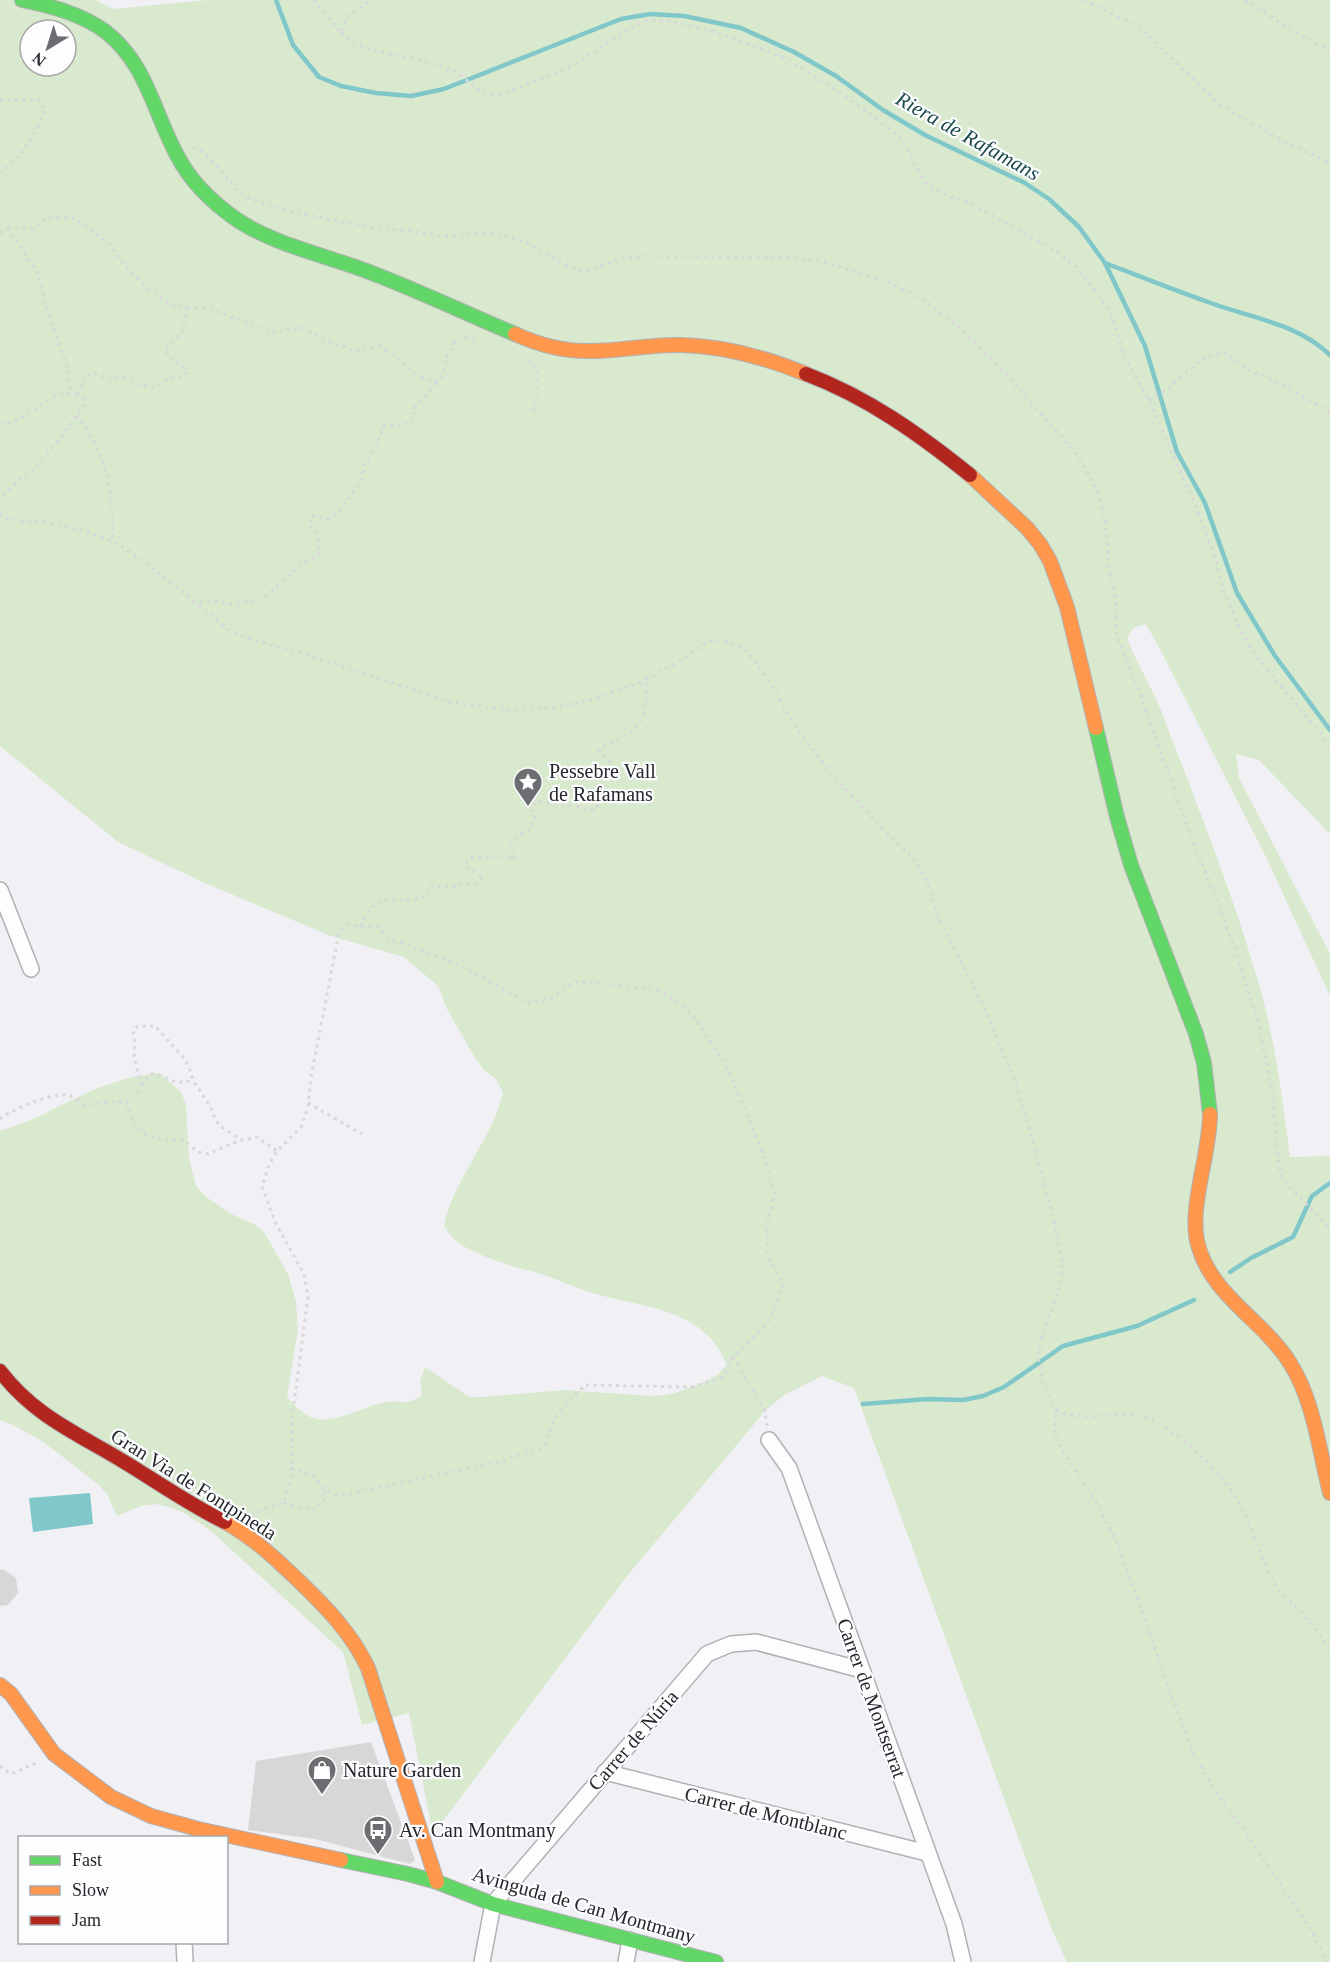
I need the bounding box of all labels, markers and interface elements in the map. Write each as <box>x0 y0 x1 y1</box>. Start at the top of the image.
north arrow <box>18 18 78 78</box>
text: N <box>29 49 49 70</box>
water label: Riera de Rafamans <box>891 86 1044 186</box>
place label: Pessebre Vall de Rafamans <box>549 760 656 805</box>
place icon: Pessebre Vall de Rafamans <box>512 766 544 808</box>
street label: Gran Via de Fontpineda <box>107 1424 281 1545</box>
street label: Carrer de Montserrat <box>833 1615 911 1781</box>
street label: Carrer de Núria <box>584 1685 683 1795</box>
shop icon: Nature Garden <box>306 1754 338 1796</box>
place label: Nature Garden <box>343 1759 461 1781</box>
street label: Carrer de Montblanc <box>683 1782 850 1844</box>
bus stop icon: Av. Can Montmany <box>362 1814 394 1856</box>
place label: Av. Can Montmany <box>399 1819 556 1842</box>
legend <box>18 1836 228 1944</box>
text: Fast <box>72 1850 102 1870</box>
street label: Avinguda de Can Montmany <box>470 1863 698 1948</box>
text: Slow <box>72 1880 109 1900</box>
text: Jam <box>72 1910 101 1930</box>

